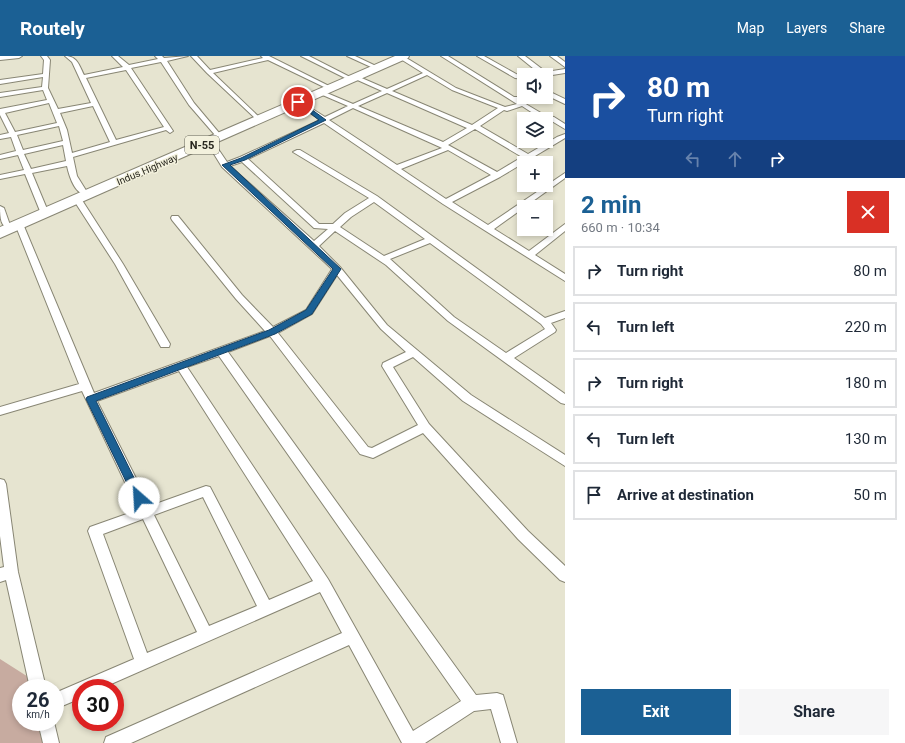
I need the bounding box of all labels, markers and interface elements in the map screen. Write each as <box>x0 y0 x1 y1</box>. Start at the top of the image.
text: Routely <box>20 17 85 40</box>
text: Map <box>737 20 764 36</box>
text: Layers <box>786 20 827 36</box>
text: Share <box>849 20 885 36</box>
map controls <box>517 68 553 236</box>
button: sound <box>517 68 553 104</box>
text: 80 m <box>647 71 710 104</box>
icon: right <box>581 72 633 124</box>
pin <box>281 85 315 119</box>
icon: arrive <box>287 91 309 113</box>
text: Turn right <box>647 105 724 126</box>
button: layers <box>517 112 553 148</box>
road number: N-55 <box>185 136 219 154</box>
icon: left <box>682 148 704 170</box>
icon: ahead <box>724 148 746 170</box>
icon: right <box>766 148 788 170</box>
street label: Indus Highway <box>115 152 180 187</box>
button: + <box>517 156 553 192</box>
text: 2 min <box>581 191 641 219</box>
button: close <box>847 191 889 233</box>
button: − <box>517 200 553 236</box>
text: 660 m · 10:34 <box>581 220 660 235</box>
icon: right <box>583 260 605 282</box>
text: Turn right <box>617 262 683 280</box>
text: 80 m <box>853 262 887 280</box>
icon: left <box>583 316 605 338</box>
text: Turn left <box>617 318 674 336</box>
text: 220 m <box>845 318 887 336</box>
icon: right <box>583 372 605 394</box>
text: Turn right <box>617 374 683 392</box>
text: 180 m <box>845 374 887 392</box>
icon: left <box>583 428 605 450</box>
text: Turn left <box>617 430 674 448</box>
text: 130 m <box>845 430 887 448</box>
position arrow <box>118 477 160 519</box>
icon: arrive <box>583 484 605 506</box>
text: Arrive at destination <box>617 486 754 504</box>
text: 50 m <box>853 486 887 504</box>
speed limit sign: 30 <box>72 679 124 731</box>
text: 26 <box>27 688 49 712</box>
button: Exit <box>581 689 731 735</box>
button: Share <box>739 689 889 735</box>
text: km/h <box>26 709 50 720</box>

